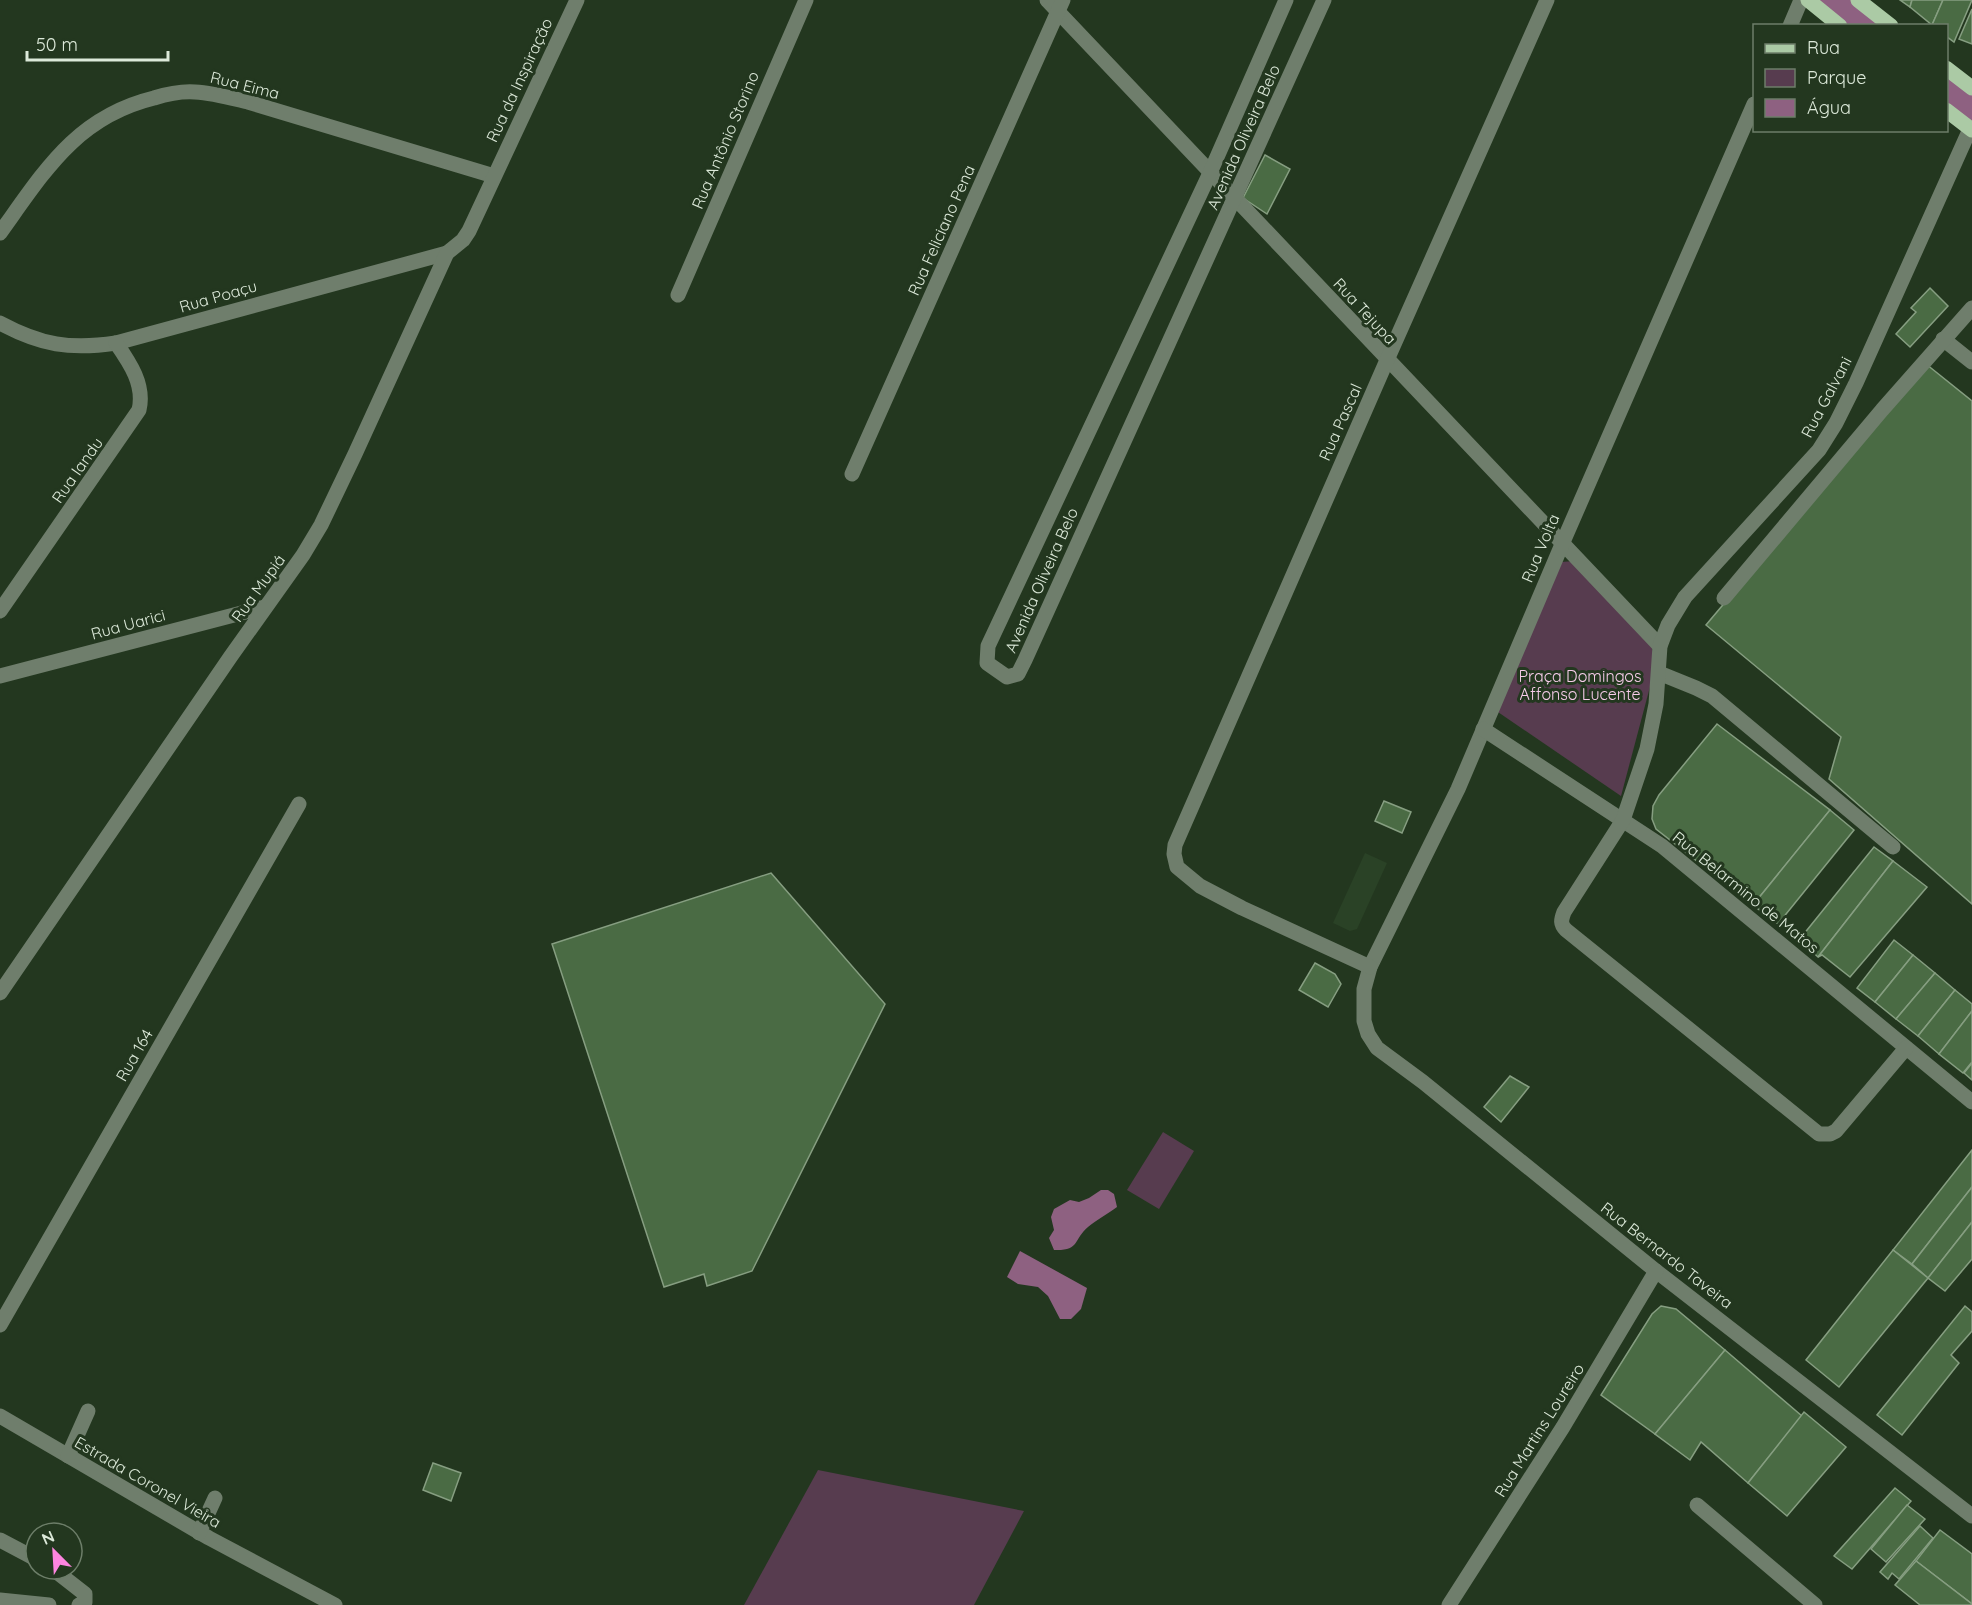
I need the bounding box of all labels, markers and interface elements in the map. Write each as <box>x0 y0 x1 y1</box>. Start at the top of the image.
street label: Rua da Inspiração <box>481 15 557 145</box>
scale bar <box>27 24 168 62</box>
legend <box>1753 24 1948 132</box>
text: 50 m <box>36 33 78 56</box>
text: Rua <box>1807 36 1840 59</box>
street label: Avenida Oliveira Belo <box>1202 61 1284 213</box>
text: Parque <box>1807 66 1866 89</box>
street label: Rua Eima <box>208 67 282 103</box>
street label: Rua Antônio Storino <box>687 68 763 212</box>
text: Água <box>1807 96 1851 119</box>
street label: Rua Feliciano Pena <box>903 162 979 298</box>
street label: Rua Tejupa <box>1329 274 1401 348</box>
street label: Rua Poaçu <box>177 275 259 317</box>
street label: Rua Galvani <box>1796 353 1856 441</box>
street label: Rua Pascal <box>1314 380 1366 464</box>
street label: Rua Iandu <box>47 433 107 507</box>
street label: Avenida Oliveira Belo <box>1000 504 1082 656</box>
street label: Rua Volta <box>1517 511 1563 585</box>
street label: Rua Mupiá <box>227 550 289 626</box>
street label: Rua Uarici <box>89 604 167 644</box>
park label: Praça Domingos Affonso Lucente <box>1519 666 1641 704</box>
street label: Rua Belarmino de Matos <box>1669 827 1823 957</box>
street label: Rua 164 <box>111 1025 157 1085</box>
street label: Rua Bernardo Taveira <box>1597 1197 1737 1313</box>
street label: Rua Martins Loureiro <box>1490 1359 1588 1501</box>
street label: Estrada Coronel Vieira <box>71 1432 225 1532</box>
north arrow <box>24 1521 84 1581</box>
text: N <box>38 1526 57 1549</box>

